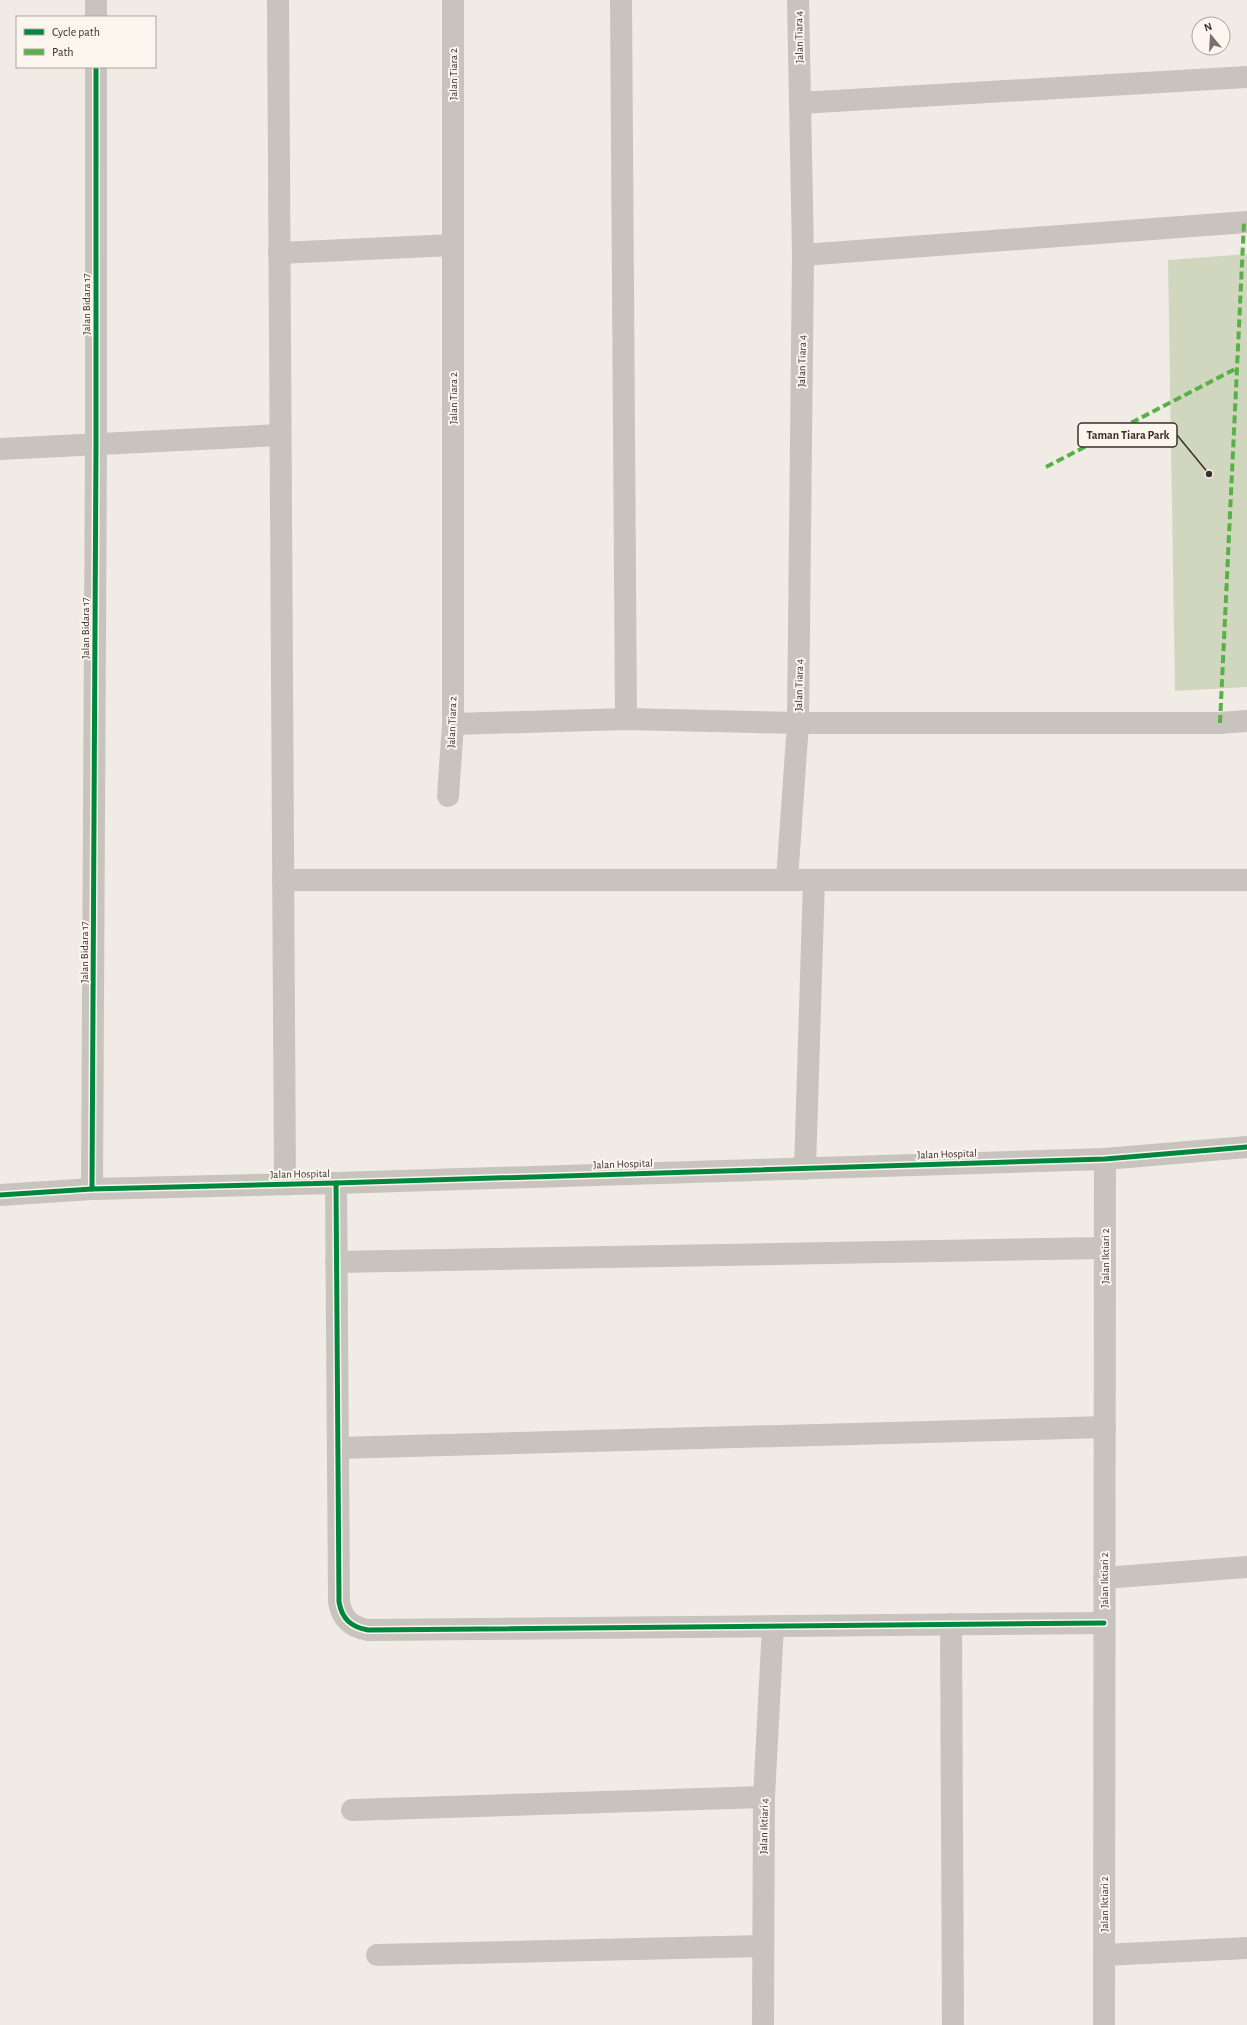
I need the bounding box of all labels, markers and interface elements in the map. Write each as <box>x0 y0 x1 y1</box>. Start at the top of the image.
street label: Jalan Tiara 4 <box>793 11 805 63</box>
legend <box>16 16 156 68</box>
north arrow <box>1191 16 1231 56</box>
text: N <box>1203 21 1213 33</box>
text: Cycle path <box>52 26 100 39</box>
text: Path <box>52 46 74 58</box>
street label: Jalan Tiara 2 <box>448 48 459 100</box>
street label: Jalan Bidara 17 <box>81 273 92 335</box>
street label: Jalan Tiara 4 <box>796 335 808 387</box>
street label: Jalan Tiara 2 <box>448 372 459 424</box>
callout: Taman Tiara Park <box>1078 423 1177 447</box>
text: Taman Tiara Park <box>1086 429 1170 441</box>
street label: Jalan Bidara 17 <box>80 597 91 659</box>
street label: Jalan Tiara 4 <box>793 659 805 711</box>
street label: Jalan Tiara 2 <box>446 696 458 748</box>
street label: Jalan Bidara 17 <box>79 921 90 983</box>
street label: Jalan Hospital <box>917 1147 977 1161</box>
street label: Jalan Hospital <box>593 1157 653 1171</box>
street label: Jalan Hospital <box>270 1168 330 1180</box>
street label: Jalan Iktiari 2 <box>1100 1228 1111 1284</box>
street label: Jalan Iktiari 2 <box>1099 1552 1110 1608</box>
street label: Jalan Iktiari 4 <box>758 1798 770 1854</box>
street label: Jalan Iktiari 2 <box>1099 1876 1110 1932</box>

